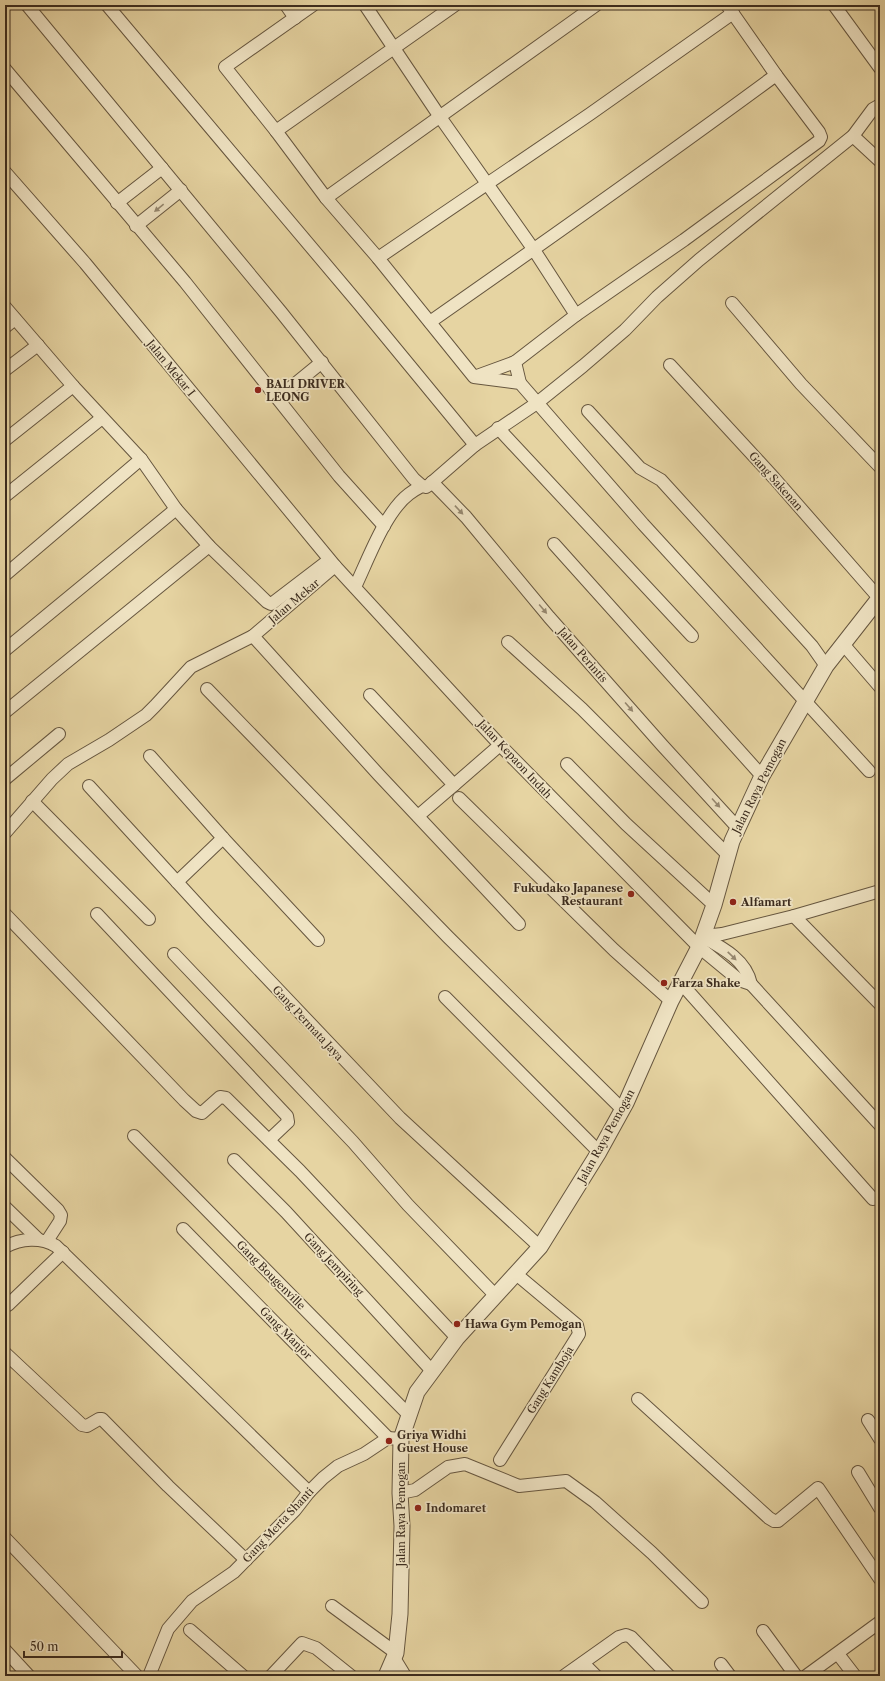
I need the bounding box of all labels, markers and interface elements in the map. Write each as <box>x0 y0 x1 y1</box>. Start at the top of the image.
one-way arrow <box>153 204 164 212</box>
street label: Jalan Mekar I <box>143 335 198 399</box>
place label: BALI DRIVER LEONG <box>266 377 345 404</box>
marker: BALI DRIVER LEONG <box>253 385 263 395</box>
street label: Gang Sakenan <box>746 449 806 513</box>
one-way arrow <box>454 505 464 515</box>
street label: Jalan Mekar <box>264 575 323 628</box>
one-way arrow <box>538 604 547 615</box>
street label: Jalan Perintis <box>554 623 611 686</box>
one-way arrow <box>624 702 633 712</box>
street label: Jalan Kepaon Indah <box>474 715 555 801</box>
street label: Jalan Raya Pemogan <box>728 736 789 838</box>
one-way arrow <box>711 798 721 808</box>
place label: Fukudako Japanese Restaurant <box>513 881 624 908</box>
marker: Fukudako Japanese Restaurant <box>626 889 636 899</box>
place label: Alfamart <box>740 895 792 909</box>
marker: Alfamart <box>728 897 738 907</box>
one-way arrow <box>728 951 737 960</box>
place label: Farza Shake <box>672 976 741 990</box>
marker: Farza Shake <box>659 978 669 988</box>
street label: Gang Permata Jaya <box>270 983 346 1064</box>
street label: Jalan Raya Pemogan <box>573 1087 638 1187</box>
street label: Gang Jempiring <box>301 1230 367 1299</box>
street label: Gang Bougenville <box>234 1238 308 1312</box>
street label: Gang Manjor <box>257 1304 315 1362</box>
place label: Hawa Gym Pemogan <box>465 1317 583 1331</box>
marker: Hawa Gym Pemogan <box>452 1319 462 1329</box>
street label: Gang Kamboja <box>524 1343 576 1416</box>
place label: Griya Widhi Guest House <box>397 1428 469 1455</box>
marker: Griya Widhi Guest House <box>384 1436 394 1446</box>
street label: Jalan Raya Pemogan <box>394 1461 408 1569</box>
street label: Gang Merta Shanti <box>240 1484 317 1566</box>
place label: Indomaret <box>426 1501 487 1515</box>
marker: Indomaret <box>413 1503 423 1513</box>
scale bar <box>24 1633 122 1659</box>
text: 50 m <box>30 1639 59 1654</box>

